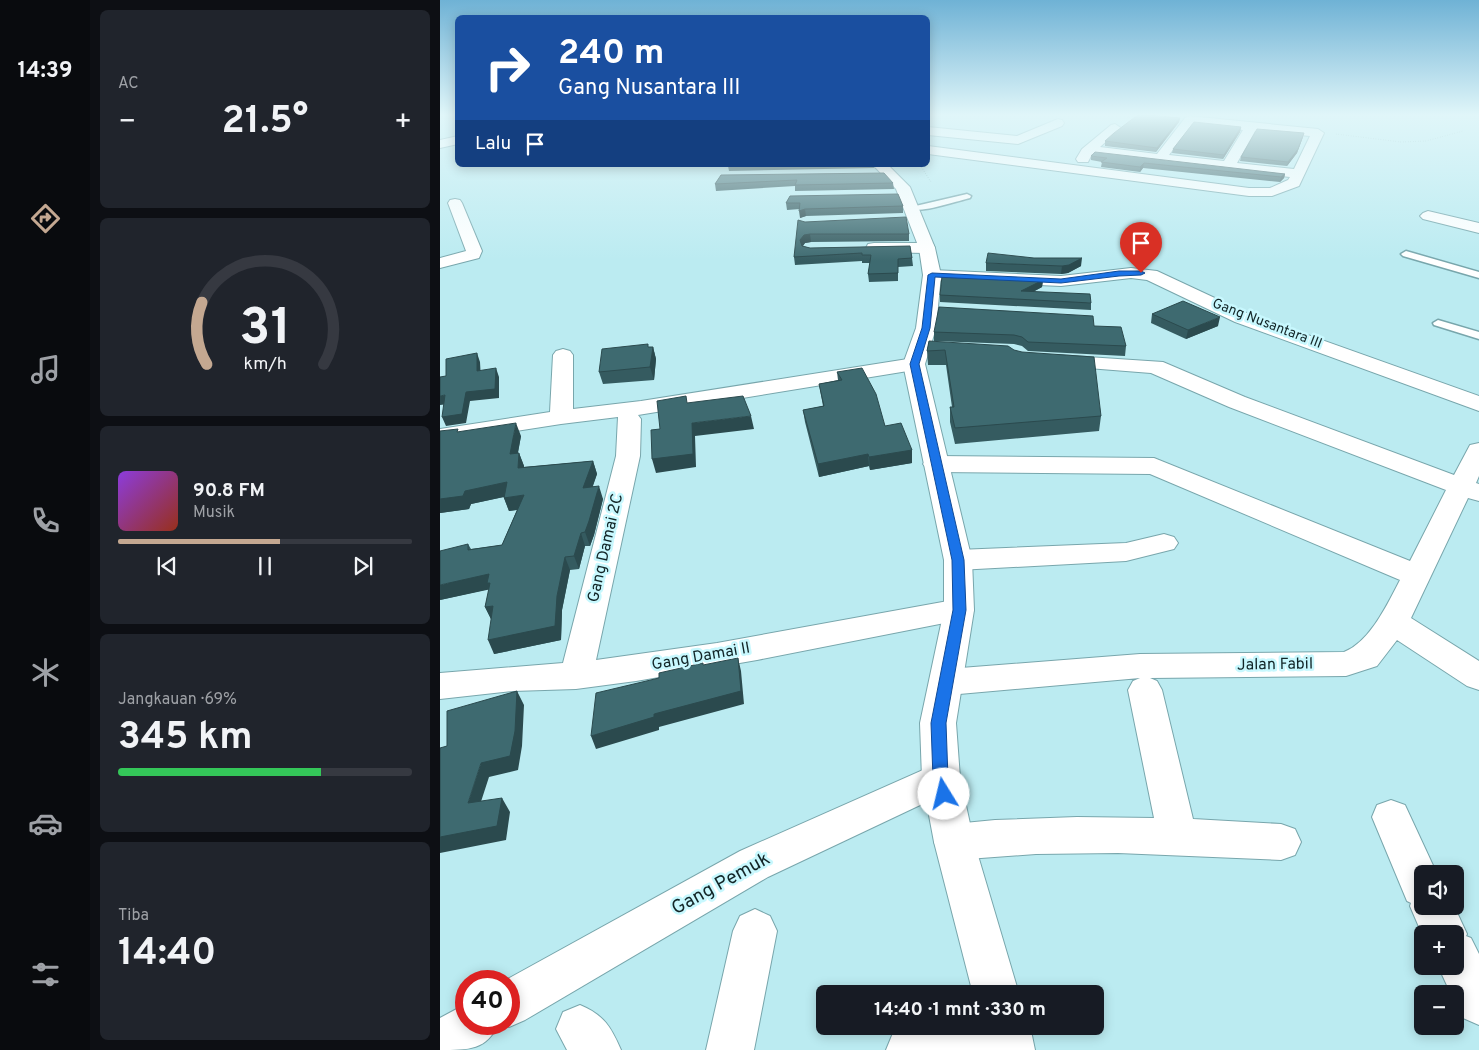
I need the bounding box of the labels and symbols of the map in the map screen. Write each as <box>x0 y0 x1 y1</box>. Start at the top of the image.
pin <box>1120 222 1162 273</box>
street label: Gang Nusantara III <box>1210 295 1324 353</box>
street label: Gang Damai 2C <box>584 492 628 604</box>
street label: Gang Damai II <box>650 638 752 676</box>
street label: Jalan Fabil <box>1237 654 1313 676</box>
position arrow <box>917 767 969 819</box>
street label: Gang Pemuk <box>668 847 774 921</box>
speed limit sign: 40 <box>455 970 520 1035</box>

